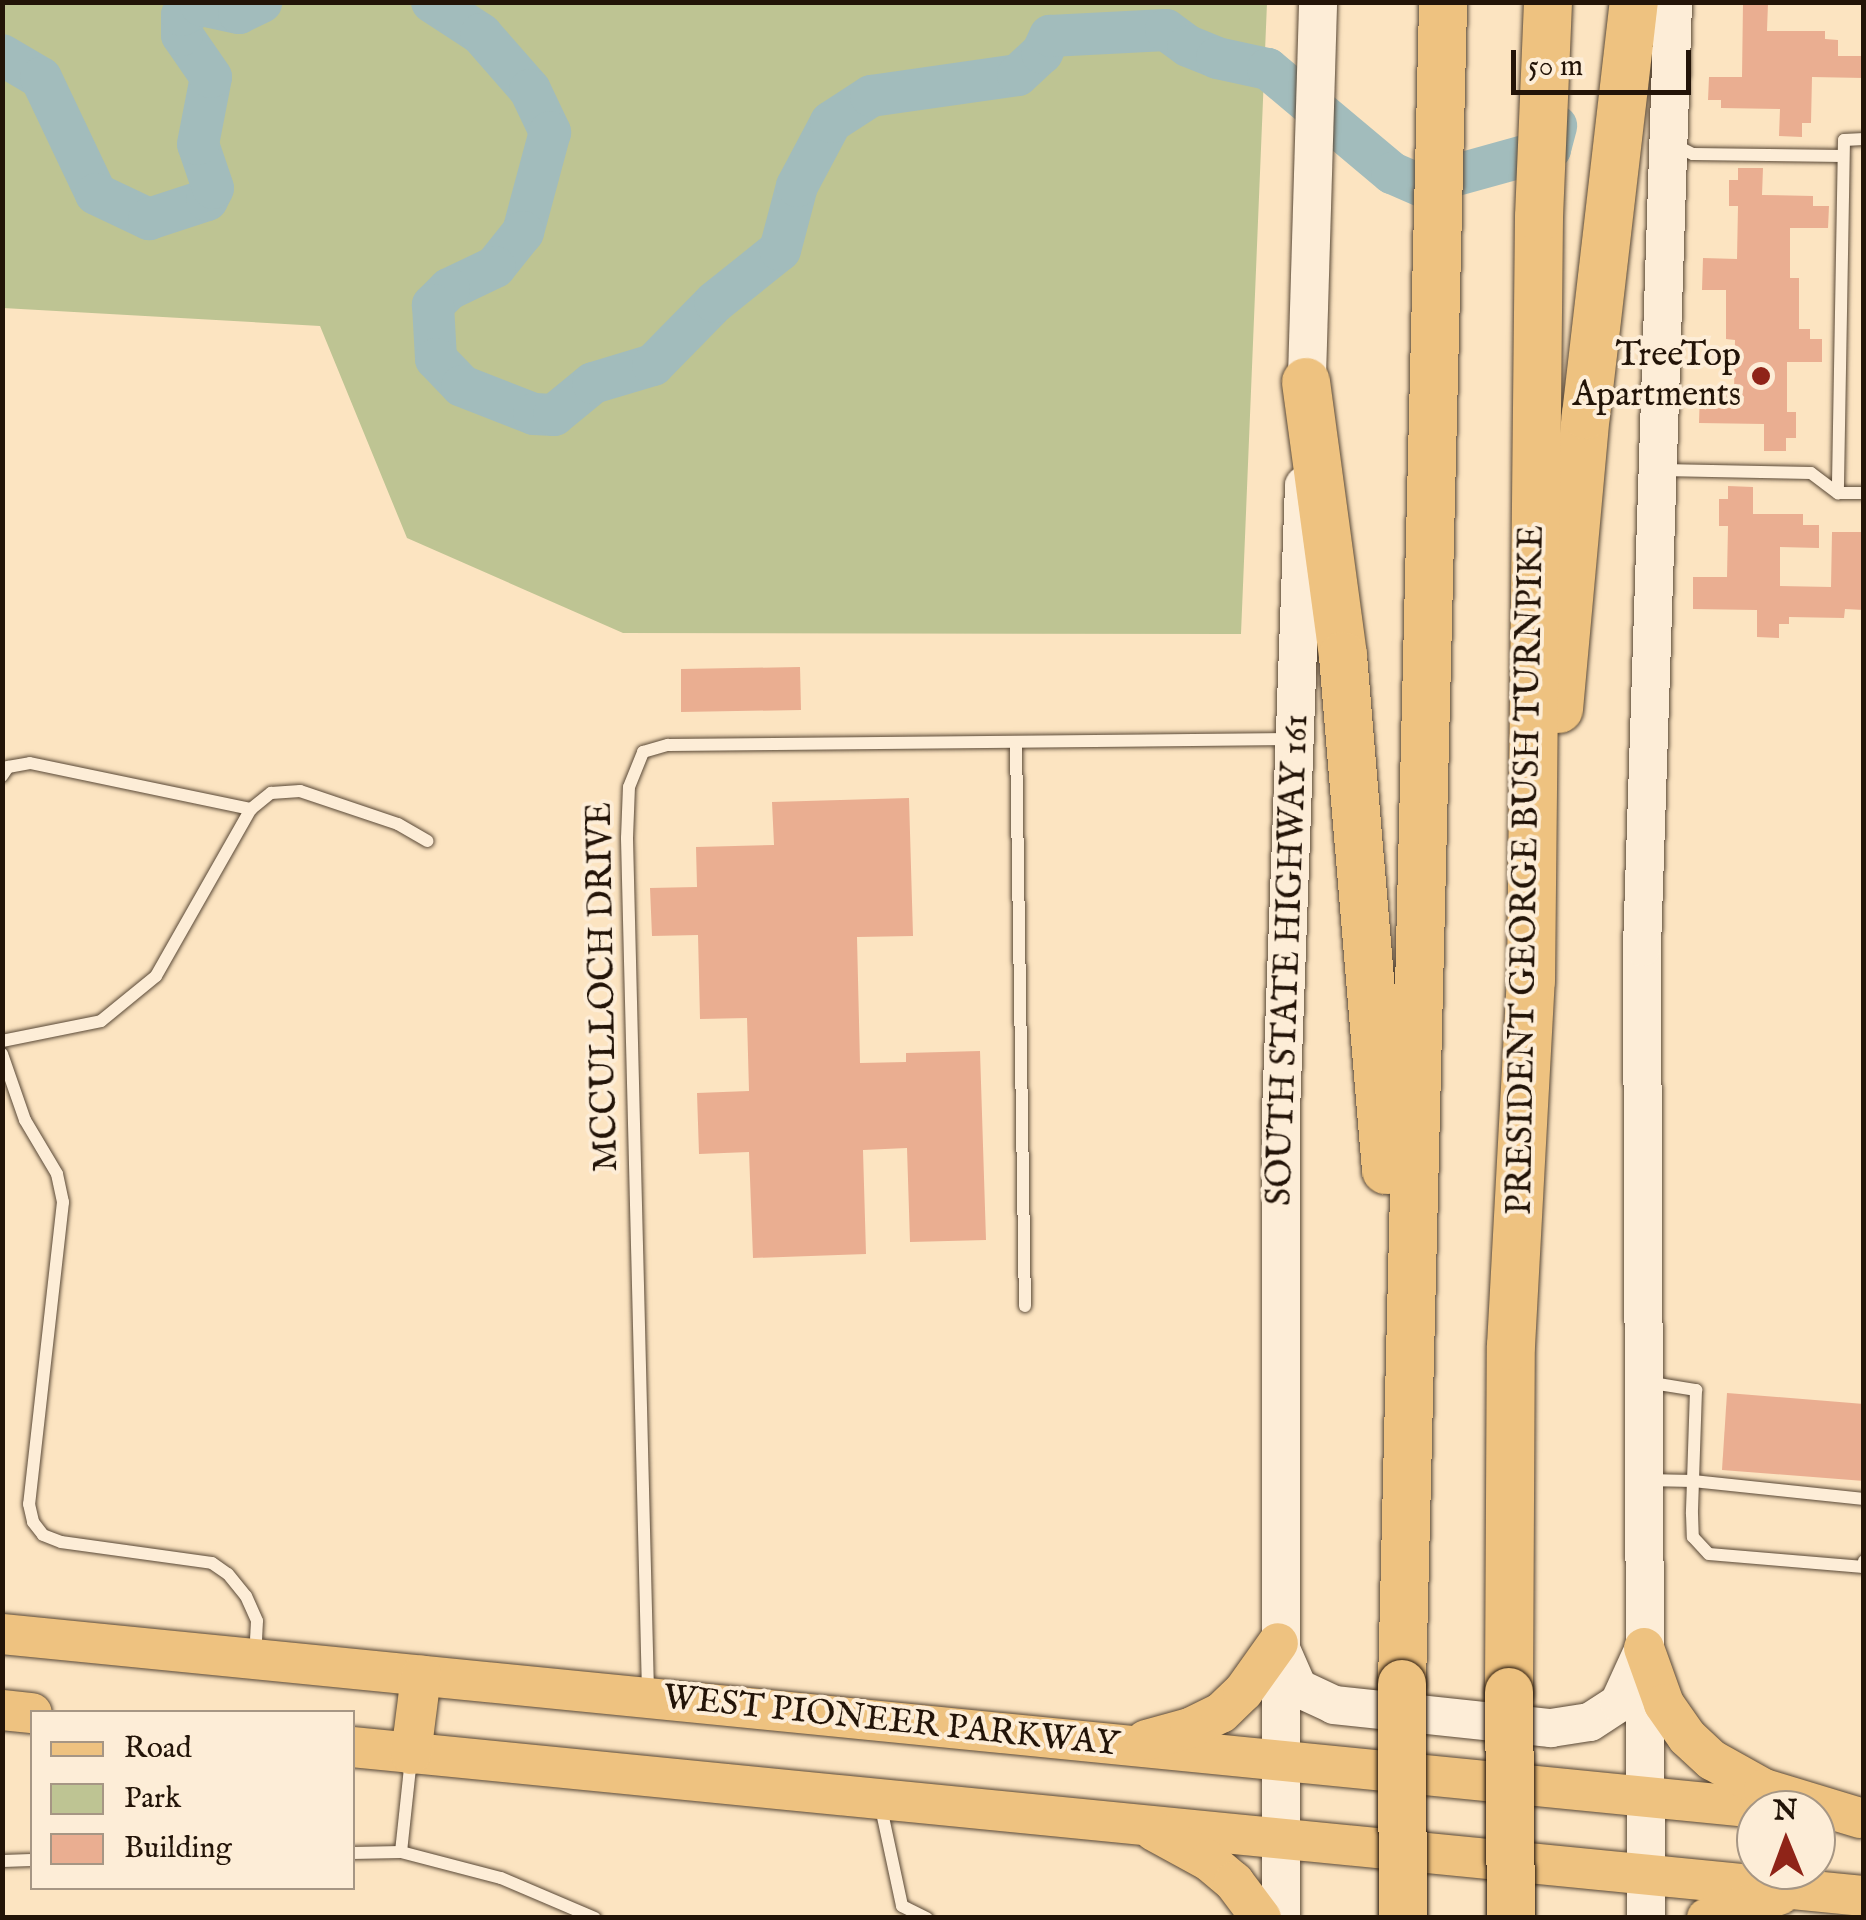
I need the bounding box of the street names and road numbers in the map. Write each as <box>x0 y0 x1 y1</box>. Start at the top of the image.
street label: PRESIDENT GEORGE BUSH TURNPIKE <box>1500 525 1554 1215</box>
street label: SOUTH STATE HIGHWAY 161 <box>1259 714 1319 1206</box>
street label: MCCULLOCH DRIVE <box>580 802 628 1172</box>
street label: WEST PIONEER PARKWAY <box>661 1677 1121 1767</box>

